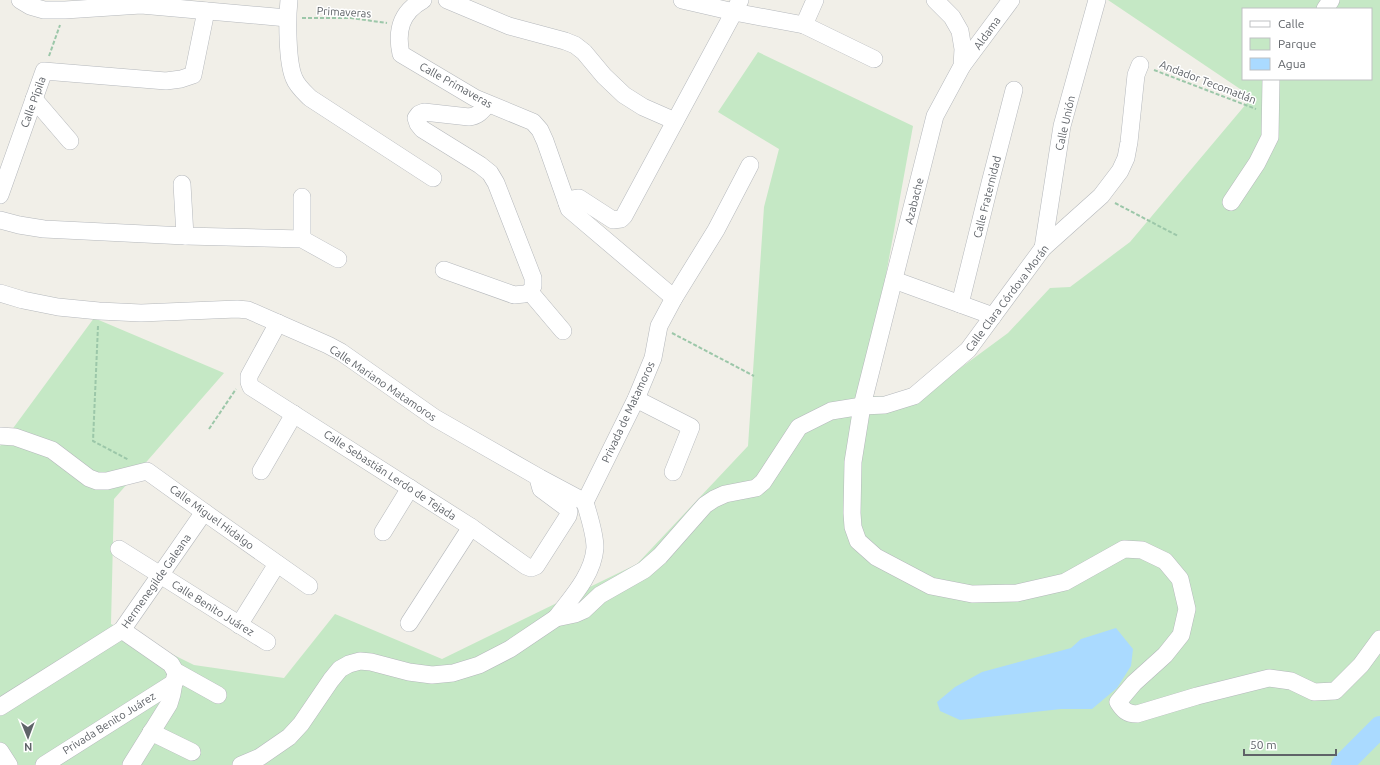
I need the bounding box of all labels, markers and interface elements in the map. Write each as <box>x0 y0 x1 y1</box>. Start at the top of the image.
street label: Primaveras <box>316 5 372 19</box>
legend <box>1242 8 1372 80</box>
street label: Aldama <box>971 14 1003 52</box>
text: Calle <box>1278 17 1304 30</box>
text: Parque <box>1278 37 1316 50</box>
text: Agua <box>1278 57 1306 70</box>
street label: Andador Tecomatlán <box>1158 58 1258 106</box>
street label: Calle Primaveras <box>418 60 495 110</box>
street label: Calle Pípila <box>18 75 48 129</box>
street label: Calle Unión <box>1053 94 1077 152</box>
street label: Calle Fraternidad <box>971 155 1003 239</box>
street label: Azabache <box>902 176 926 226</box>
street label: Calle Clara Córdova Morán <box>963 242 1051 354</box>
street label: Calle Mariano Matamoros <box>327 343 439 423</box>
street label: Privada de Matamoros <box>599 359 657 465</box>
street label: Calle Sebastián Lerdo de Tejada <box>322 428 458 522</box>
street label: Calle Miguel Hidalgo <box>168 482 256 552</box>
street label: Hermenegilde Galeana <box>119 532 193 630</box>
street label: Calle Benito Juárez <box>170 578 256 638</box>
street label: Privada Benito Juárez <box>60 690 158 756</box>
north arrow <box>8 717 48 757</box>
scale bar <box>1244 731 1336 757</box>
text: 50 m <box>1250 738 1277 751</box>
text: N <box>24 741 32 753</box>

